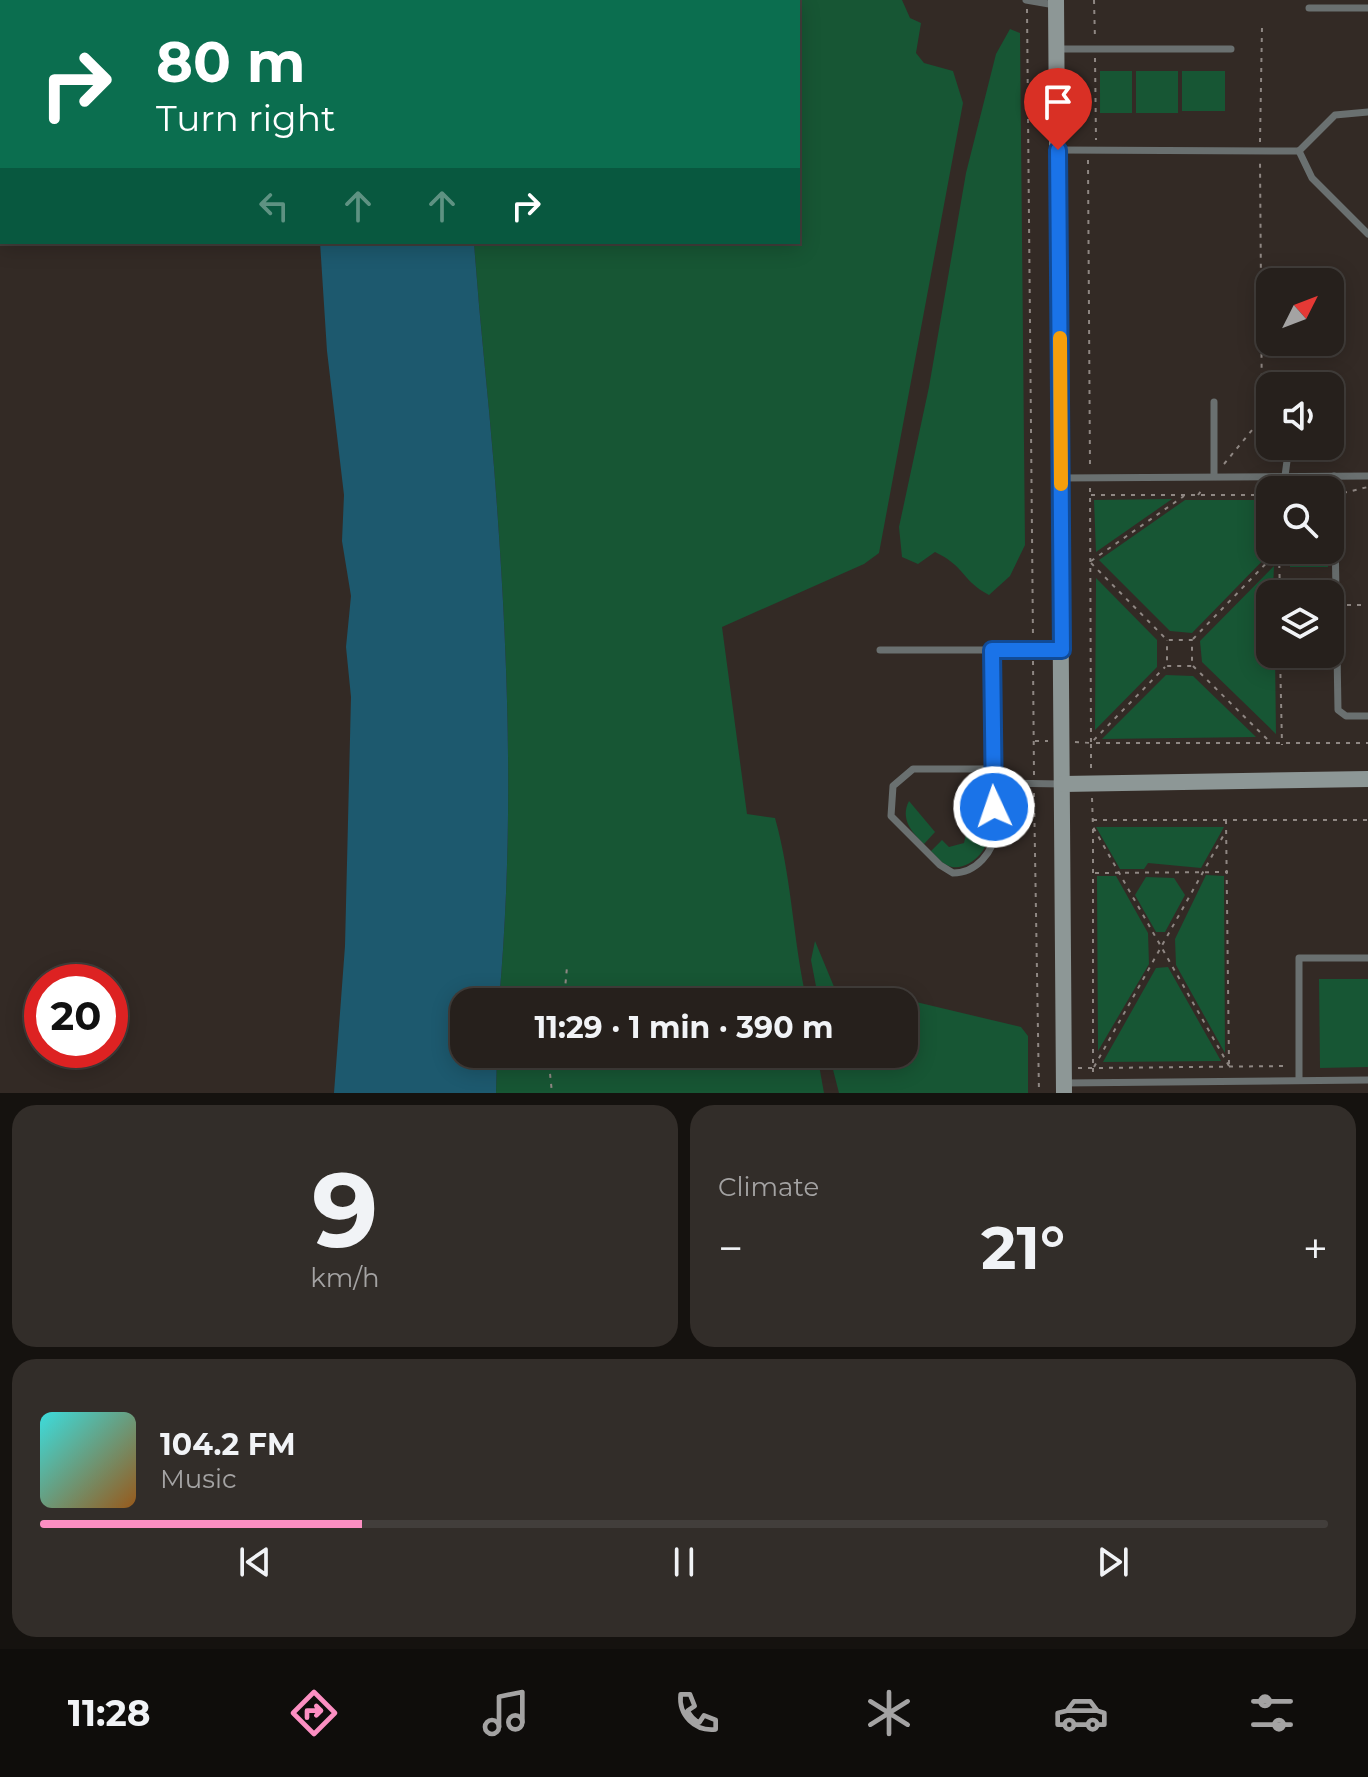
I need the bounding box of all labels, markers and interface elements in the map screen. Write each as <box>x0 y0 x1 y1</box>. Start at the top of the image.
text: 80 m <box>156 28 306 96</box>
icon: right <box>24 32 128 136</box>
pin <box>1024 68 1092 150</box>
icon: arrive <box>1036 80 1080 124</box>
text: Turn right <box>156 96 336 140</box>
icon: left <box>252 184 296 228</box>
icon: ahead <box>336 184 380 228</box>
icon: ahead <box>420 184 464 228</box>
icon: right <box>504 184 548 228</box>
north arrow <box>1256 268 1344 356</box>
map controls <box>1256 268 1344 668</box>
button: sound <box>1256 372 1344 460</box>
button: search <box>1256 476 1344 564</box>
button: layers <box>1256 580 1344 668</box>
position arrow <box>952 765 1036 849</box>
speed limit sign: 20 <box>24 964 128 1068</box>
text: 11:29 · 1 min · 390 m <box>535 1009 833 1046</box>
text: 9 <box>312 1146 378 1273</box>
text: Climate <box>718 1171 819 1203</box>
text: 21° <box>981 1211 1065 1284</box>
text: − <box>718 1221 743 1275</box>
text: + <box>1303 1221 1328 1275</box>
text: km/h <box>310 1262 380 1294</box>
text: 104.2 FM <box>160 1426 296 1463</box>
text: Music <box>160 1463 237 1495</box>
icon: previous <box>233 1540 277 1584</box>
icon: pause <box>662 1540 706 1584</box>
icon: next <box>1091 1540 1135 1584</box>
icon: directions <box>286 1685 342 1741</box>
icon: music <box>478 1685 534 1741</box>
icon: phone <box>669 1685 725 1741</box>
icon: climate <box>861 1685 917 1741</box>
icon: car <box>1053 1685 1109 1741</box>
icon: filters <box>1244 1685 1300 1741</box>
text: 11:28 <box>68 1691 150 1735</box>

